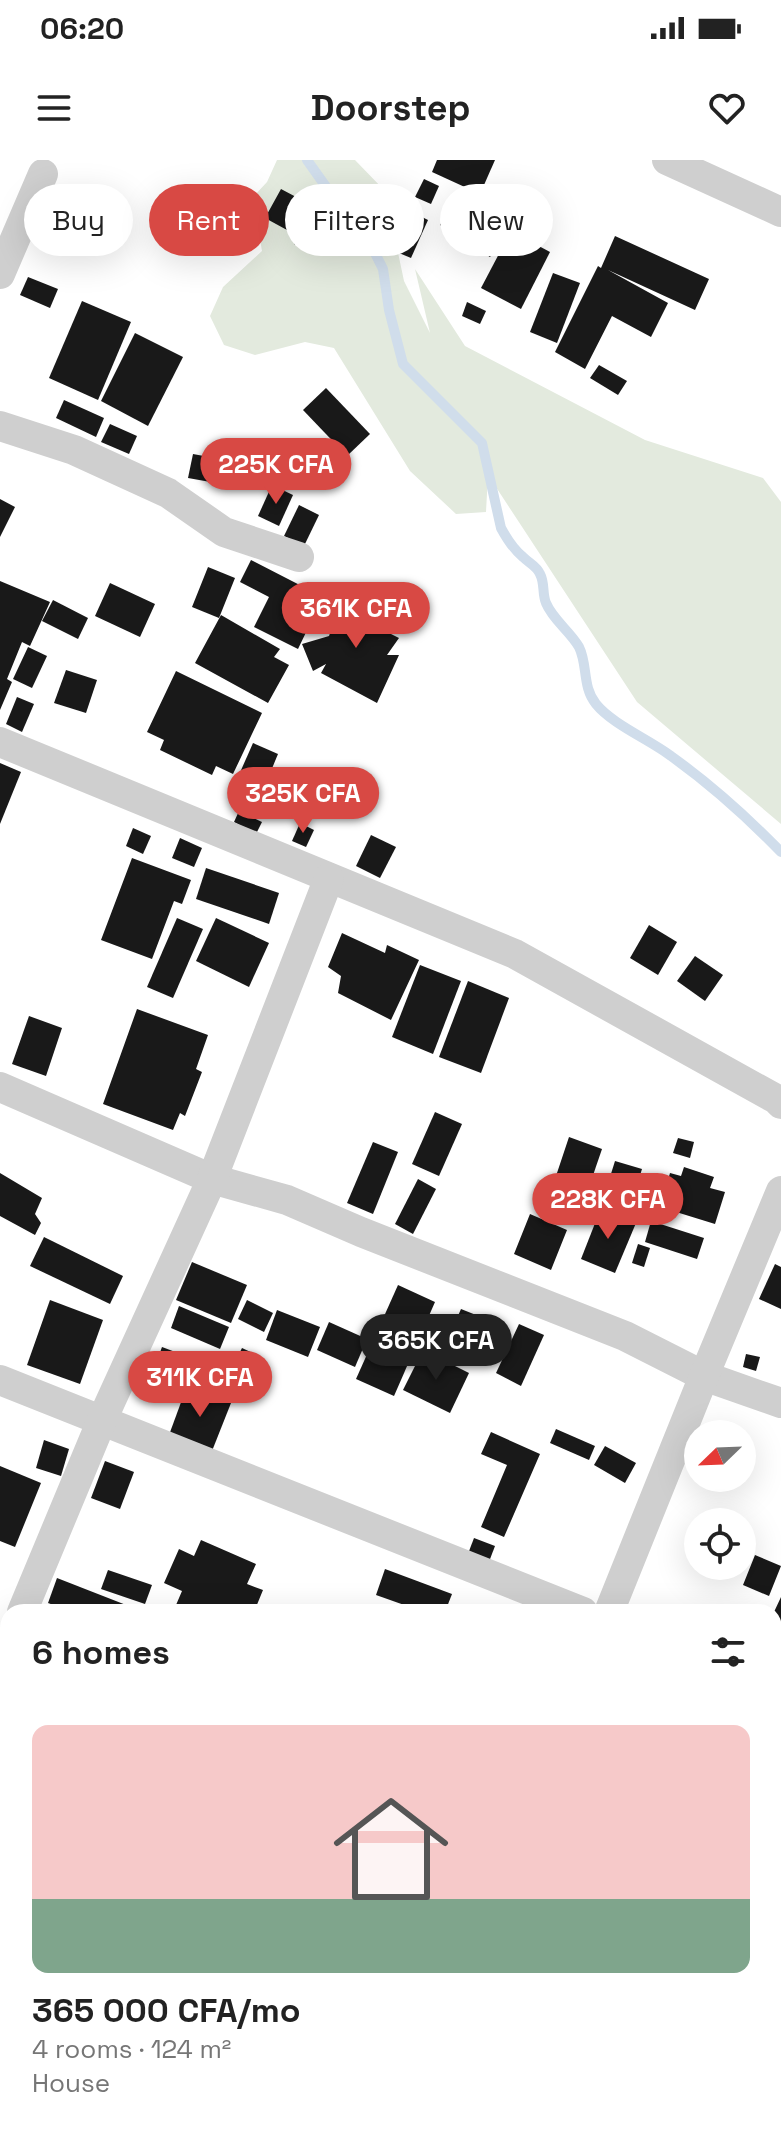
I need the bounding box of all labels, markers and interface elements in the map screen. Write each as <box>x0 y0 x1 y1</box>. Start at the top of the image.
text: 06:20 <box>40 9 124 48</box>
text: Doorstep <box>311 85 470 131</box>
icon: menu <box>32 86 76 130</box>
icon: heart <box>705 86 749 130</box>
chip: Buy <box>24 184 133 256</box>
chip: Rent <box>149 184 269 256</box>
chip: Filters <box>285 184 424 256</box>
chip: New <box>440 184 553 256</box>
pin: 225K CFA <box>193 438 359 506</box>
text: 225K CFA <box>218 447 334 481</box>
pin: 361K CFA <box>273 582 439 650</box>
text: 361K CFA <box>300 591 412 625</box>
pin: 325K CFA <box>220 767 386 835</box>
text: 325K CFA <box>245 776 361 810</box>
pin: 228K CFA <box>525 1173 691 1241</box>
text: 228K CFA <box>550 1182 666 1216</box>
pin: 365K CFA <box>353 1314 519 1382</box>
text: 365K CFA <box>378 1323 494 1357</box>
pin: 311K CFA <box>117 1351 283 1419</box>
text: 311K CFA <box>146 1360 254 1394</box>
north arrow <box>684 1420 756 1492</box>
map controls <box>684 1420 756 1580</box>
button: locate <box>684 1508 756 1580</box>
icon: filters <box>706 1630 750 1674</box>
text: 6 homes <box>32 1631 170 1674</box>
icon: home <box>319 1777 463 1921</box>
text: 365 000 CFA/mo <box>32 1989 301 2032</box>
text: 4 rooms · 124 m² <box>32 2032 231 2066</box>
text: House <box>32 2066 110 2100</box>

